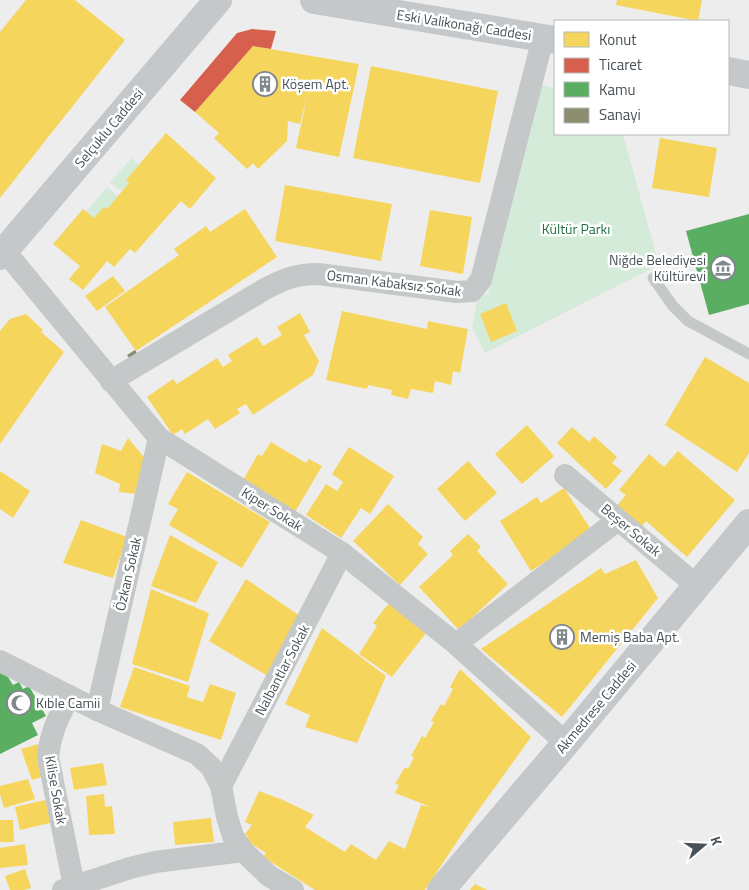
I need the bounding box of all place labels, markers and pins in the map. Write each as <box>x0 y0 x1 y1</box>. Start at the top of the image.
building icon: Köşem Apt. <box>252 71 278 97</box>
place label: Köşem Apt. <box>282 73 349 94</box>
place label: Niğde Belediyesi Kültürevi <box>609 249 706 286</box>
museum icon: Niğde Belediyesi Kültürevi <box>710 255 736 281</box>
building icon: Memiş Baba Apt. <box>549 624 575 650</box>
place label: Memiş Baba Apt. <box>580 626 680 647</box>
mosque icon: Kıble Camii <box>6 690 32 716</box>
place label: Kıble Camii <box>36 692 100 713</box>

